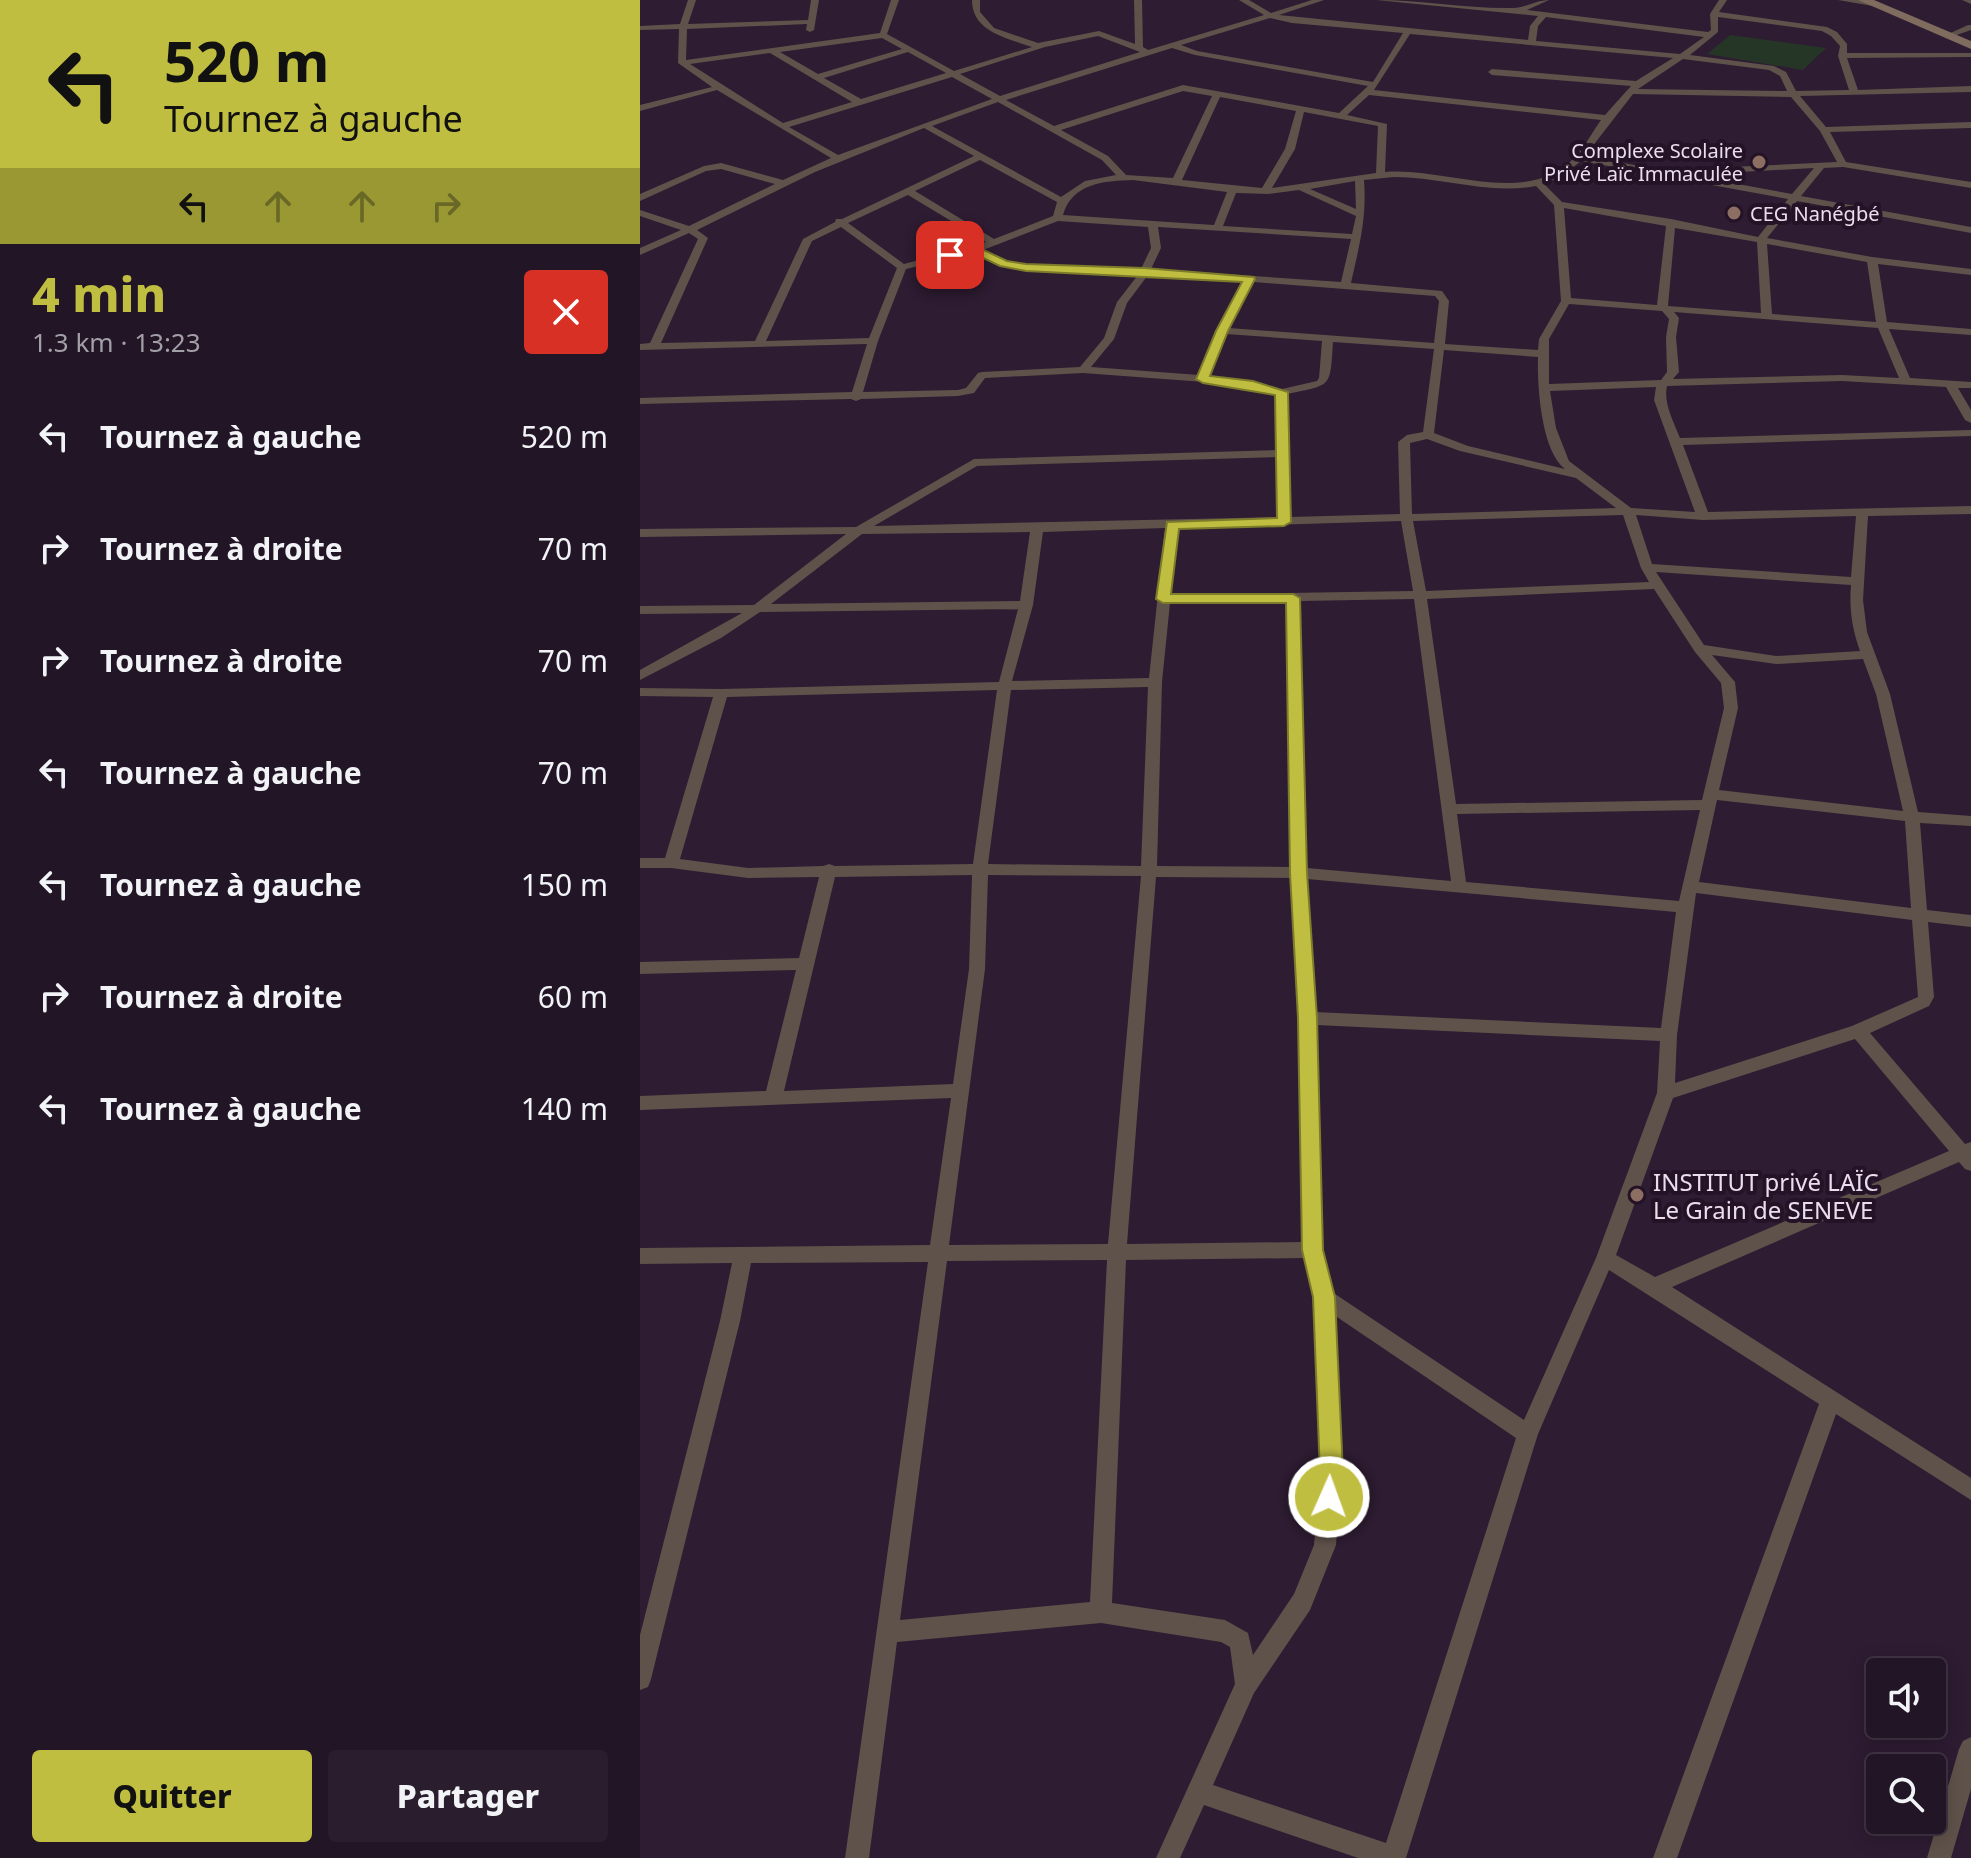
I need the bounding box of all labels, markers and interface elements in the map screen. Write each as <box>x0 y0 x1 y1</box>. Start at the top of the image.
text: 520 m <box>164 22 329 98</box>
icon: left <box>32 32 136 136</box>
text: Tournez à gauche <box>164 94 463 143</box>
place label: Complexe Scolaire Privé Laïc Immaculée <box>1544 137 1743 187</box>
marker: Complexe Scolaire Privé Laïc Immaculée <box>1750 153 1768 171</box>
icon: left <box>172 184 216 228</box>
icon: ahead <box>256 184 300 228</box>
icon: ahead <box>340 184 384 228</box>
icon: right <box>424 184 468 228</box>
place label: CEG Nanégbé <box>1750 200 1879 227</box>
marker: CEG Nanégbé <box>1725 204 1743 222</box>
pin <box>916 221 984 289</box>
icon: arrive <box>928 233 972 277</box>
text: 4 min <box>32 261 166 326</box>
button: close <box>524 270 608 354</box>
text: 1.3 km · 13:23 <box>32 324 201 360</box>
icon: left <box>32 414 76 458</box>
text: Tournez à gauche <box>100 416 362 457</box>
text: 520 m <box>521 416 608 457</box>
icon: right <box>32 526 76 570</box>
text: Tournez à droite <box>100 528 343 569</box>
text: 70 m <box>538 528 608 569</box>
icon: right <box>32 638 76 682</box>
text: Tournez à droite <box>100 640 343 681</box>
text: 70 m <box>538 640 608 681</box>
icon: left <box>32 750 76 794</box>
text: Tournez à gauche <box>100 752 362 793</box>
text: 70 m <box>538 752 608 793</box>
icon: left <box>32 862 76 906</box>
text: Tournez à gauche <box>100 864 362 905</box>
text: 150 m <box>521 864 608 905</box>
icon: right <box>32 974 76 1018</box>
text: Tournez à droite <box>100 976 343 1017</box>
text: 60 m <box>538 976 608 1017</box>
icon: left <box>32 1086 76 1130</box>
text: Tournez à gauche <box>100 1088 362 1129</box>
text: 140 m <box>521 1088 608 1129</box>
place label: INSTITUT privé LAÏC Le Grain de SENEVE <box>1653 1165 1879 1226</box>
marker: INSTITUT privé LAÏC Le Grain de SENEVE <box>1628 1186 1646 1204</box>
position arrow <box>1287 1455 1371 1539</box>
map controls <box>1866 1658 1946 1834</box>
button: sound <box>1866 1658 1946 1738</box>
button: Quitter <box>32 1750 312 1842</box>
button: Partager <box>328 1750 608 1842</box>
button: search <box>1866 1754 1946 1834</box>

